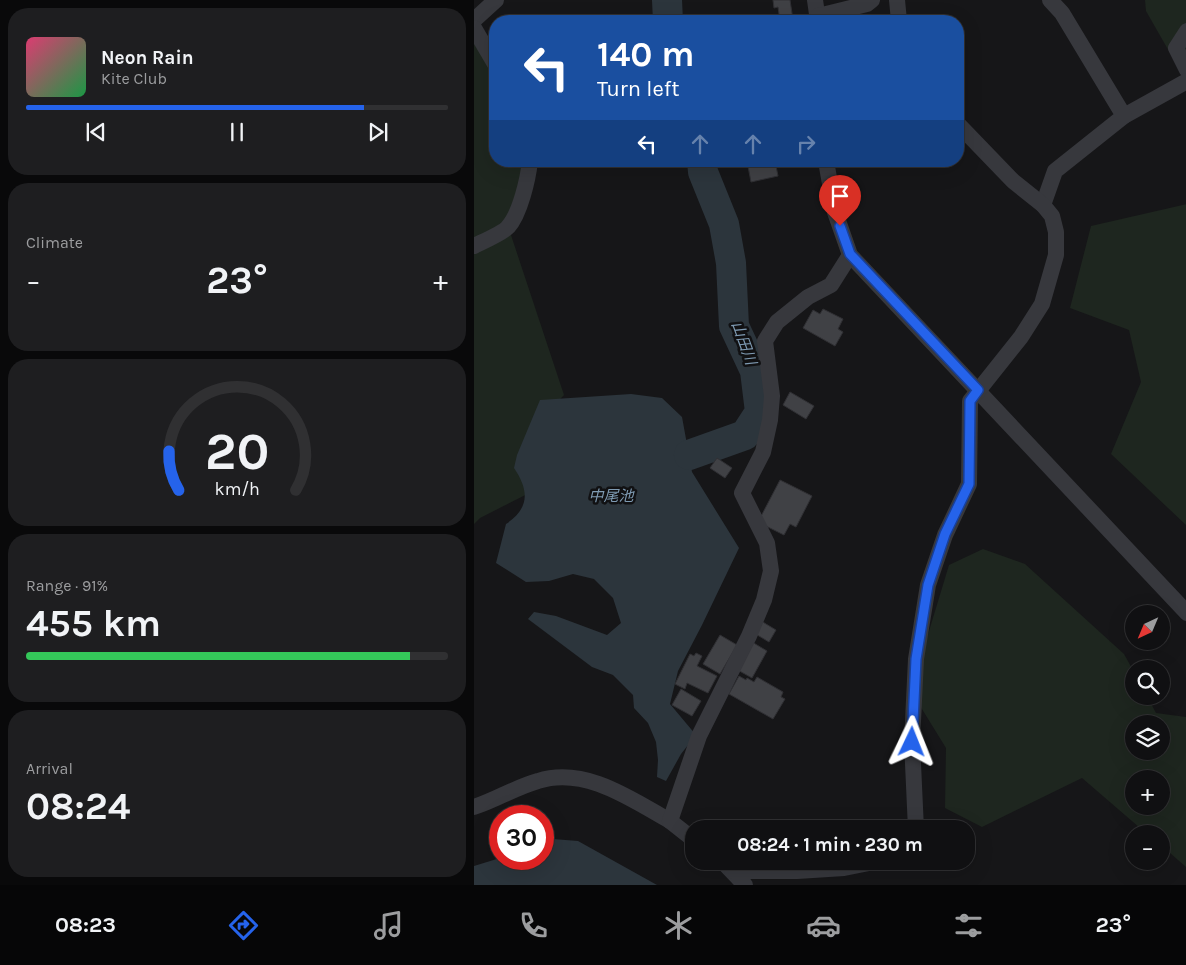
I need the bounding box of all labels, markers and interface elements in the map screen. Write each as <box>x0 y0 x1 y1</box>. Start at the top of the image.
text: 140 m <box>597 34 695 75</box>
icon: left <box>514 35 579 100</box>
text: Neon Rain <box>101 47 194 69</box>
text: Kite Club <box>101 69 167 88</box>
text: Turn left <box>597 76 680 102</box>
icon: previous <box>82 118 110 146</box>
icon: pause <box>223 118 251 146</box>
icon: next <box>364 118 392 146</box>
icon: left <box>633 130 661 158</box>
icon: ahead <box>686 130 714 158</box>
icon: ahead <box>739 130 767 158</box>
icon: right <box>792 130 820 158</box>
pin <box>819 175 861 226</box>
icon: arrive <box>826 182 854 210</box>
text: Climate <box>26 233 83 252</box>
text: 23° <box>206 258 268 303</box>
text: − <box>26 264 41 297</box>
text: + <box>433 264 448 297</box>
water label: 山田川 <box>728 319 761 369</box>
text: 20 <box>205 421 269 482</box>
text: km/h <box>214 479 260 500</box>
water label: 中尾池 <box>588 487 635 505</box>
text: Range · 91% <box>26 576 108 595</box>
text: 455 km <box>26 601 161 646</box>
north arrow <box>1125 605 1170 650</box>
map controls <box>1125 605 1170 870</box>
button: search <box>1125 660 1170 705</box>
position arrow <box>885 715 937 767</box>
button: layers <box>1125 715 1170 760</box>
text: Arrival <box>26 759 73 778</box>
button: + <box>1125 770 1170 815</box>
text: 08:24 <box>26 784 130 829</box>
speed limit sign: 30 <box>489 805 554 870</box>
button: − <box>1125 825 1170 870</box>
text: 08:24 · 1 min · 230 m <box>737 834 923 856</box>
icon: directions <box>226 908 261 943</box>
icon: music <box>371 908 406 943</box>
icon: phone <box>516 908 551 943</box>
icon: climate <box>661 908 696 943</box>
icon: car <box>806 908 841 943</box>
icon: filters <box>951 908 986 943</box>
text: 08:23 <box>55 912 116 938</box>
text: 23° <box>1095 912 1131 938</box>

